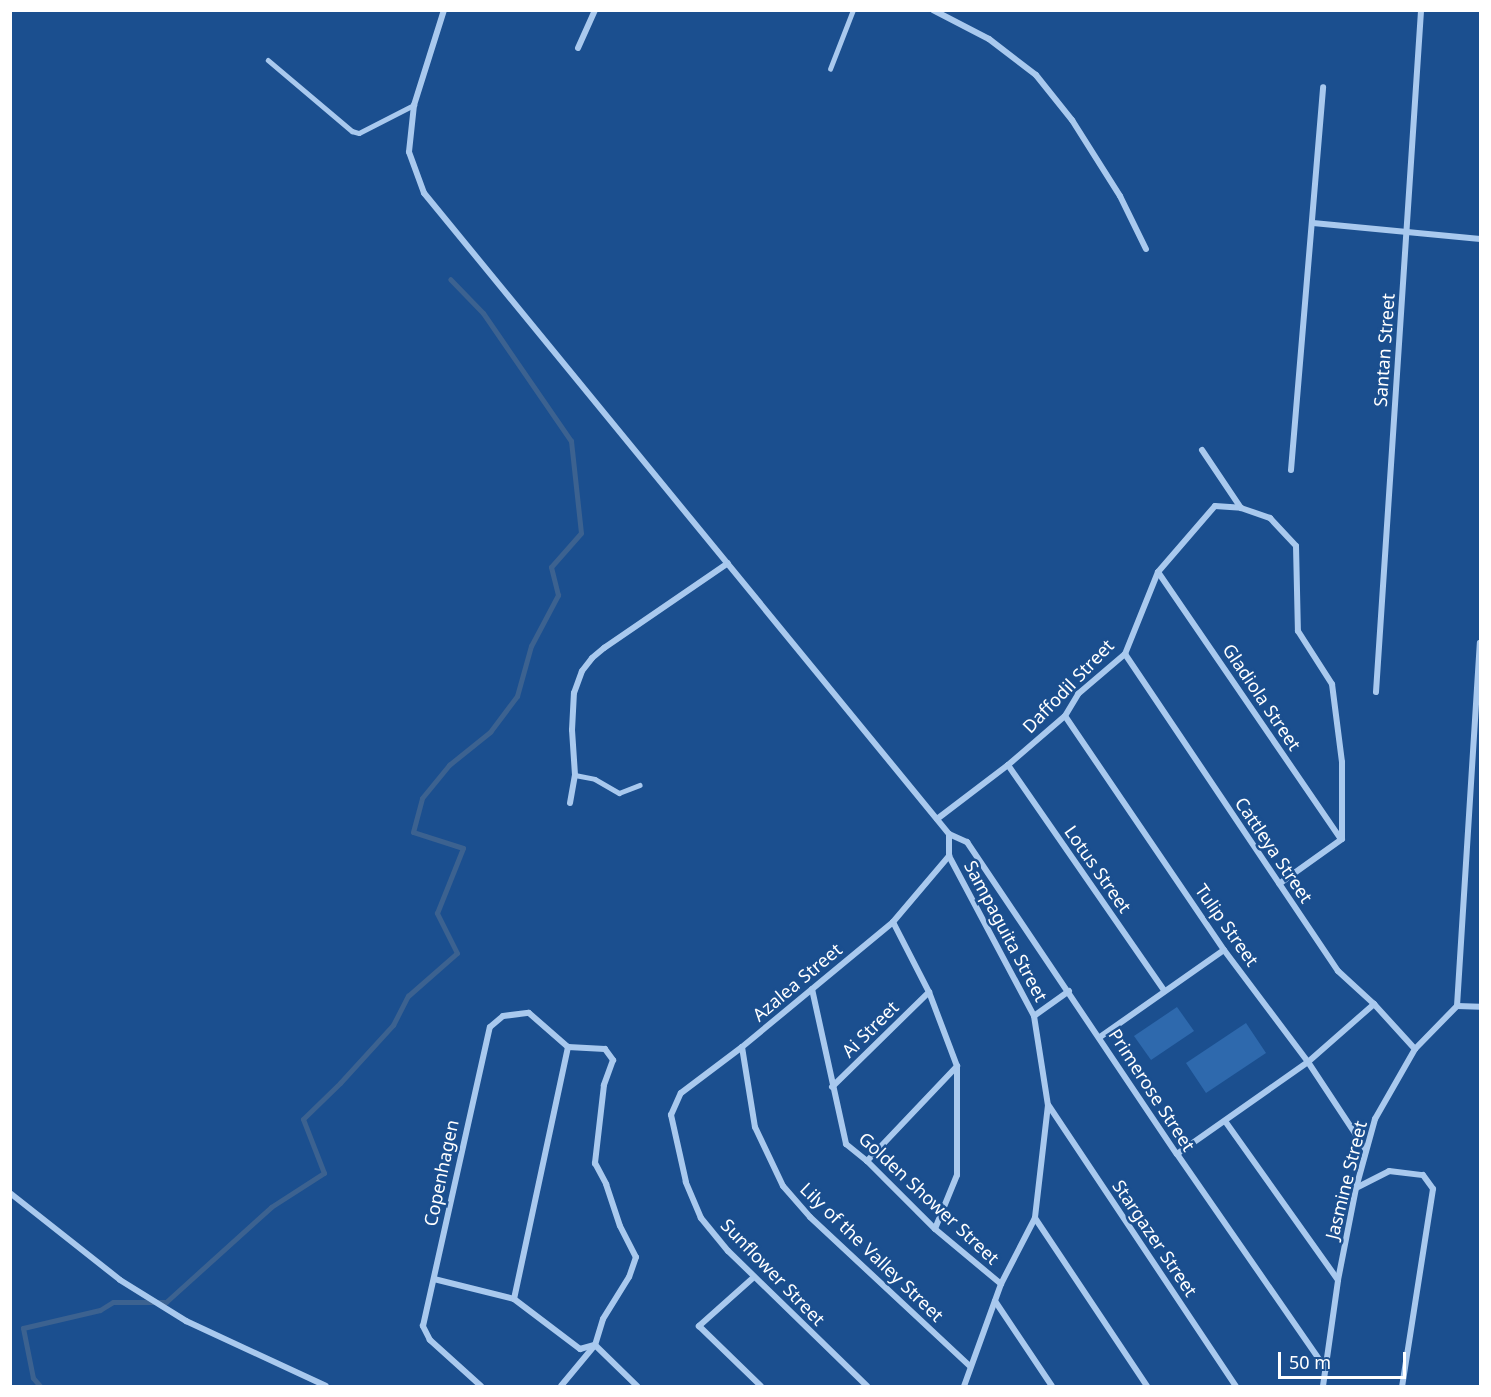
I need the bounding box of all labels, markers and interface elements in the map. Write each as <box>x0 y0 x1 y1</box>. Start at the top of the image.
street label: Santan Street <box>1369 293 1399 407</box>
street label: Daffodil Street <box>1018 635 1118 737</box>
street label: Gladiola Street <box>1218 640 1306 754</box>
street label: Cattleya Street <box>1231 793 1317 907</box>
street label: Lotus Street <box>1060 821 1136 917</box>
street label: Sampaguita Street <box>960 857 1052 1005</box>
street label: Tulip Street <box>1191 880 1263 970</box>
street label: Azalea Street <box>748 938 846 1026</box>
street label: Ai Street <box>837 996 903 1062</box>
street label: Primerose Street <box>1104 1025 1200 1155</box>
street label: Copenhagen <box>419 1118 463 1228</box>
street label: Jasmine Street <box>1321 1119 1371 1241</box>
street label: Golden Shower Street <box>854 1127 1004 1269</box>
street label: Stargazer Street <box>1108 1176 1202 1300</box>
street label: Lily of the Valley Street <box>796 1178 948 1326</box>
street label: Sunflower Street <box>717 1214 829 1330</box>
scale bar <box>1281 1340 1408 1378</box>
text: 50 m <box>1289 1350 1331 1374</box>

